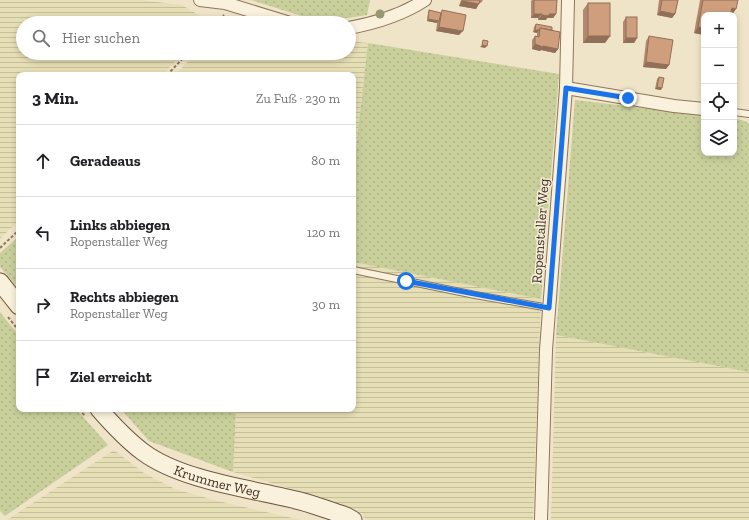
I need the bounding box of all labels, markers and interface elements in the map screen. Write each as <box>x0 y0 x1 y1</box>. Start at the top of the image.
map controls <box>701 12 737 156</box>
button: + <box>701 12 737 48</box>
search box <box>16 16 356 60</box>
icon: search <box>30 27 52 49</box>
text: Hier suchen <box>62 29 140 47</box>
button: − <box>701 48 737 84</box>
button: locate <box>701 84 737 120</box>
text: 3 Min. <box>32 88 78 108</box>
route end <box>619 89 637 107</box>
text: Zu Fuß · 230 m <box>256 91 340 106</box>
button: layers <box>701 120 737 156</box>
icon: ahead <box>32 150 54 172</box>
text: Geradeaus <box>70 152 141 170</box>
text: 80 m <box>311 153 340 168</box>
street label: Ropenstaller Weg <box>528 178 553 284</box>
text: Links abbiegen <box>70 216 170 234</box>
icon: left <box>32 222 54 244</box>
text: 120 m <box>307 225 340 240</box>
text: Ropenstaller Weg <box>70 234 168 249</box>
route start <box>397 272 415 290</box>
text: Rechts abbiegen <box>70 288 179 306</box>
icon: right <box>32 294 54 316</box>
text: 30 m <box>312 297 340 312</box>
text: Ropenstaller Weg <box>70 306 168 321</box>
icon: arrive <box>32 366 54 388</box>
text: Ziel erreicht <box>70 368 152 386</box>
street label: Krummer Weg <box>171 462 262 501</box>

